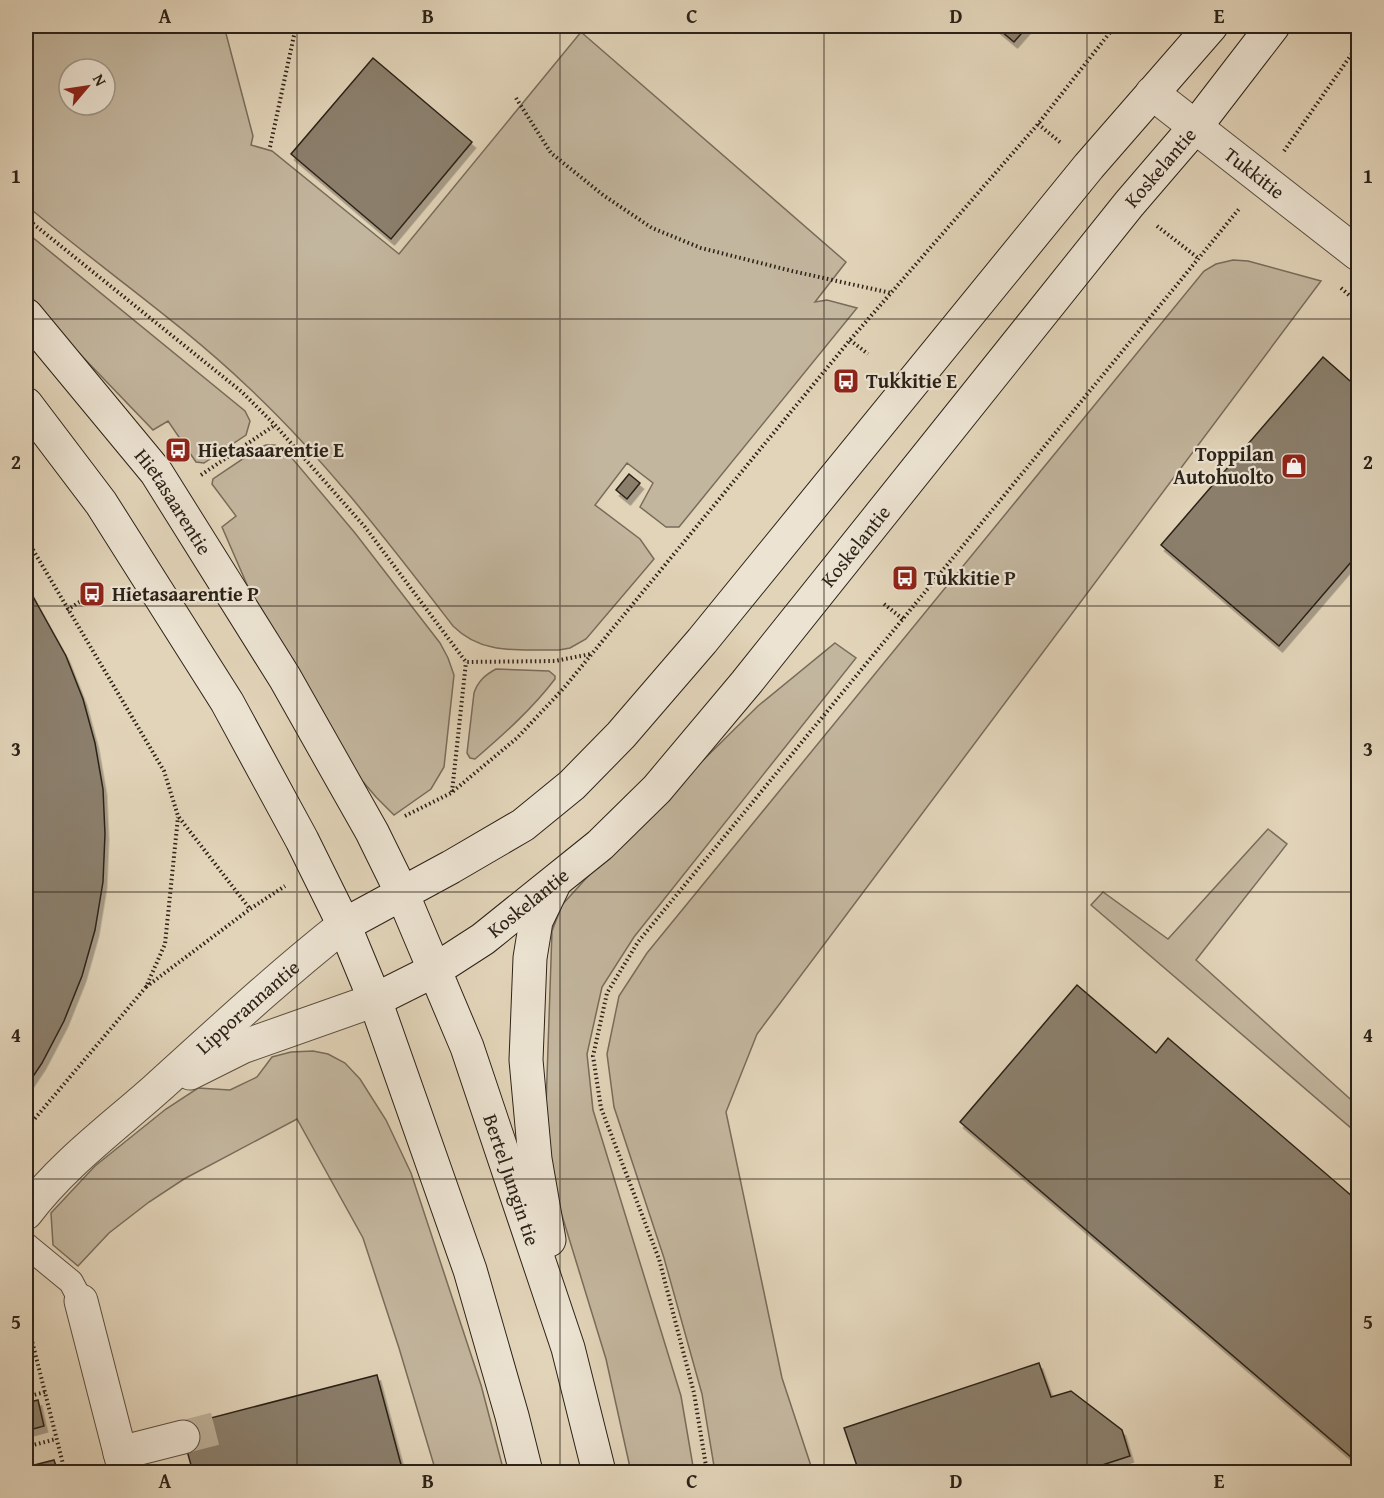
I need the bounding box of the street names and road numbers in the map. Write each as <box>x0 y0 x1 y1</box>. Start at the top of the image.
street label: Koskelantie <box>1117 121 1203 214</box>
street label: Tukkitie <box>1218 140 1291 206</box>
street label: Hietasaarentie <box>128 442 219 560</box>
street label: Koskelantie <box>813 499 897 593</box>
street label: Koskelantie <box>481 861 575 944</box>
street label: Lipporannantie <box>189 953 305 1060</box>
street label: Bertel Jungin tie <box>476 1110 548 1249</box>

